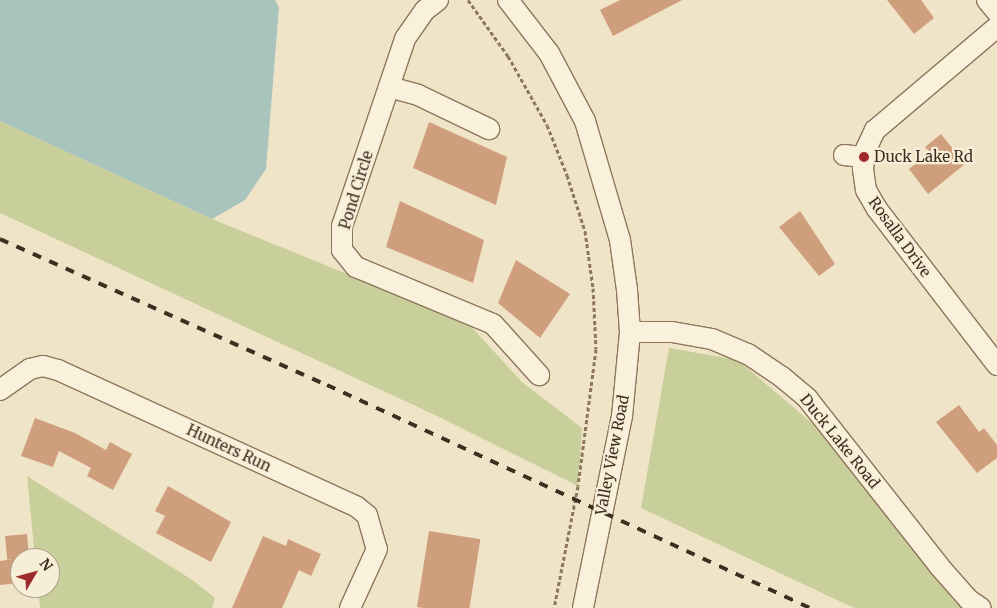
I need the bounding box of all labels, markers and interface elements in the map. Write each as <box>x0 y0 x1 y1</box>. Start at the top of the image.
street label: Pond Circle <box>335 148 377 232</box>
place label: Duck Lake Rd <box>874 148 973 166</box>
marker: Duck Lake Rd <box>858 151 870 163</box>
street label: Rosalla Drive <box>865 193 935 281</box>
street label: Duck Lake Road <box>797 390 883 492</box>
street label: Valley View Road <box>592 393 632 517</box>
street label: Hunters Run <box>184 421 274 475</box>
north arrow <box>10 548 60 598</box>
text: N <box>36 555 57 574</box>

